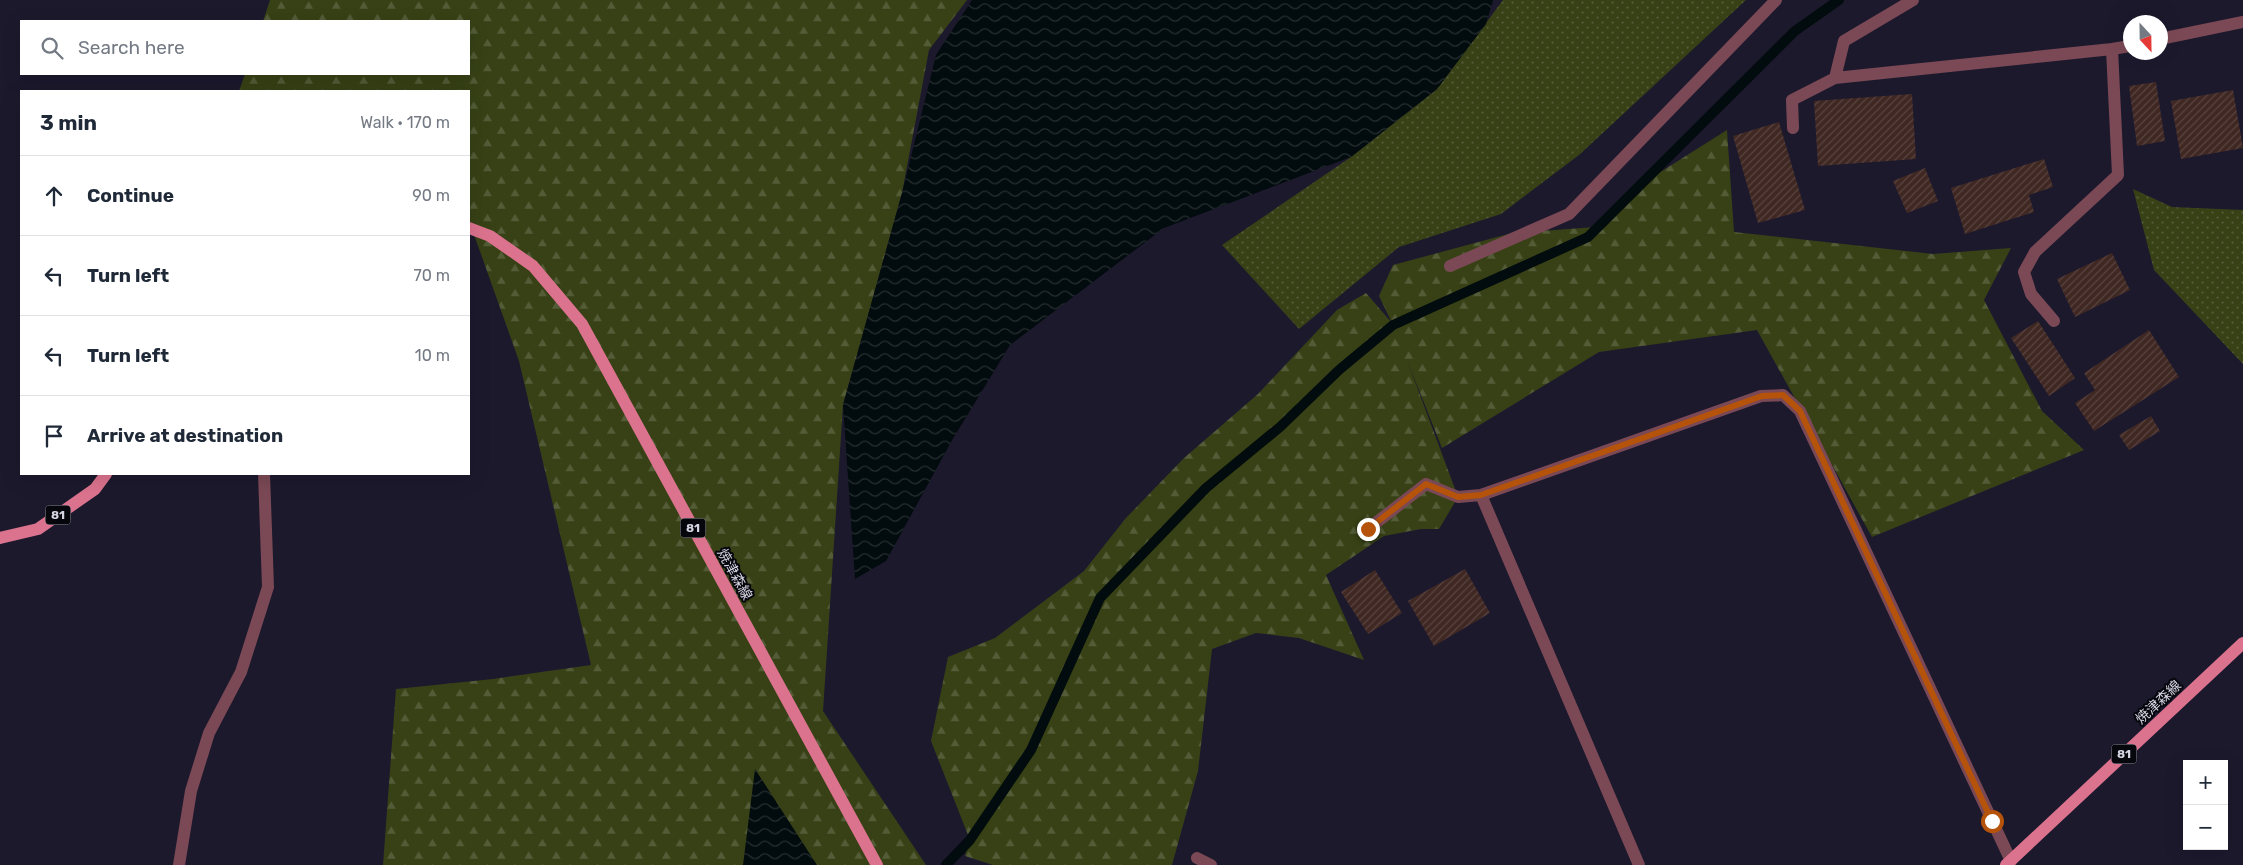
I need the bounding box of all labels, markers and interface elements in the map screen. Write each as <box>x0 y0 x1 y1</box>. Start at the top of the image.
north arrow <box>2123 15 2168 60</box>
search box <box>20 20 470 75</box>
icon: search <box>38 34 66 62</box>
text: Search here <box>78 36 185 59</box>
text: 3 min <box>40 110 97 135</box>
text: Walk · 170 m <box>360 113 450 132</box>
icon: ahead <box>40 182 68 210</box>
text: Continue <box>87 184 174 207</box>
text: 90 m <box>412 186 450 205</box>
icon: left <box>40 262 68 290</box>
text: Turn left <box>87 264 169 287</box>
text: 70 m <box>413 266 450 285</box>
icon: left <box>40 342 68 370</box>
text: Turn left <box>87 344 169 367</box>
text: 10 m <box>415 346 450 365</box>
icon: arrive <box>40 422 68 450</box>
text: Arrive at destination <box>87 424 283 447</box>
road number: 81 <box>46 506 70 524</box>
road number: 81 <box>680 518 706 538</box>
route end <box>1357 518 1380 541</box>
street label: 焼津森線 <box>714 546 756 603</box>
street label: 焼津森線 <box>2132 677 2185 728</box>
road number: 81 <box>2112 744 2136 764</box>
map controls <box>2183 760 2228 850</box>
button: + <box>2183 760 2228 805</box>
button: − <box>2183 805 2228 850</box>
route start <box>1981 810 2004 833</box>

